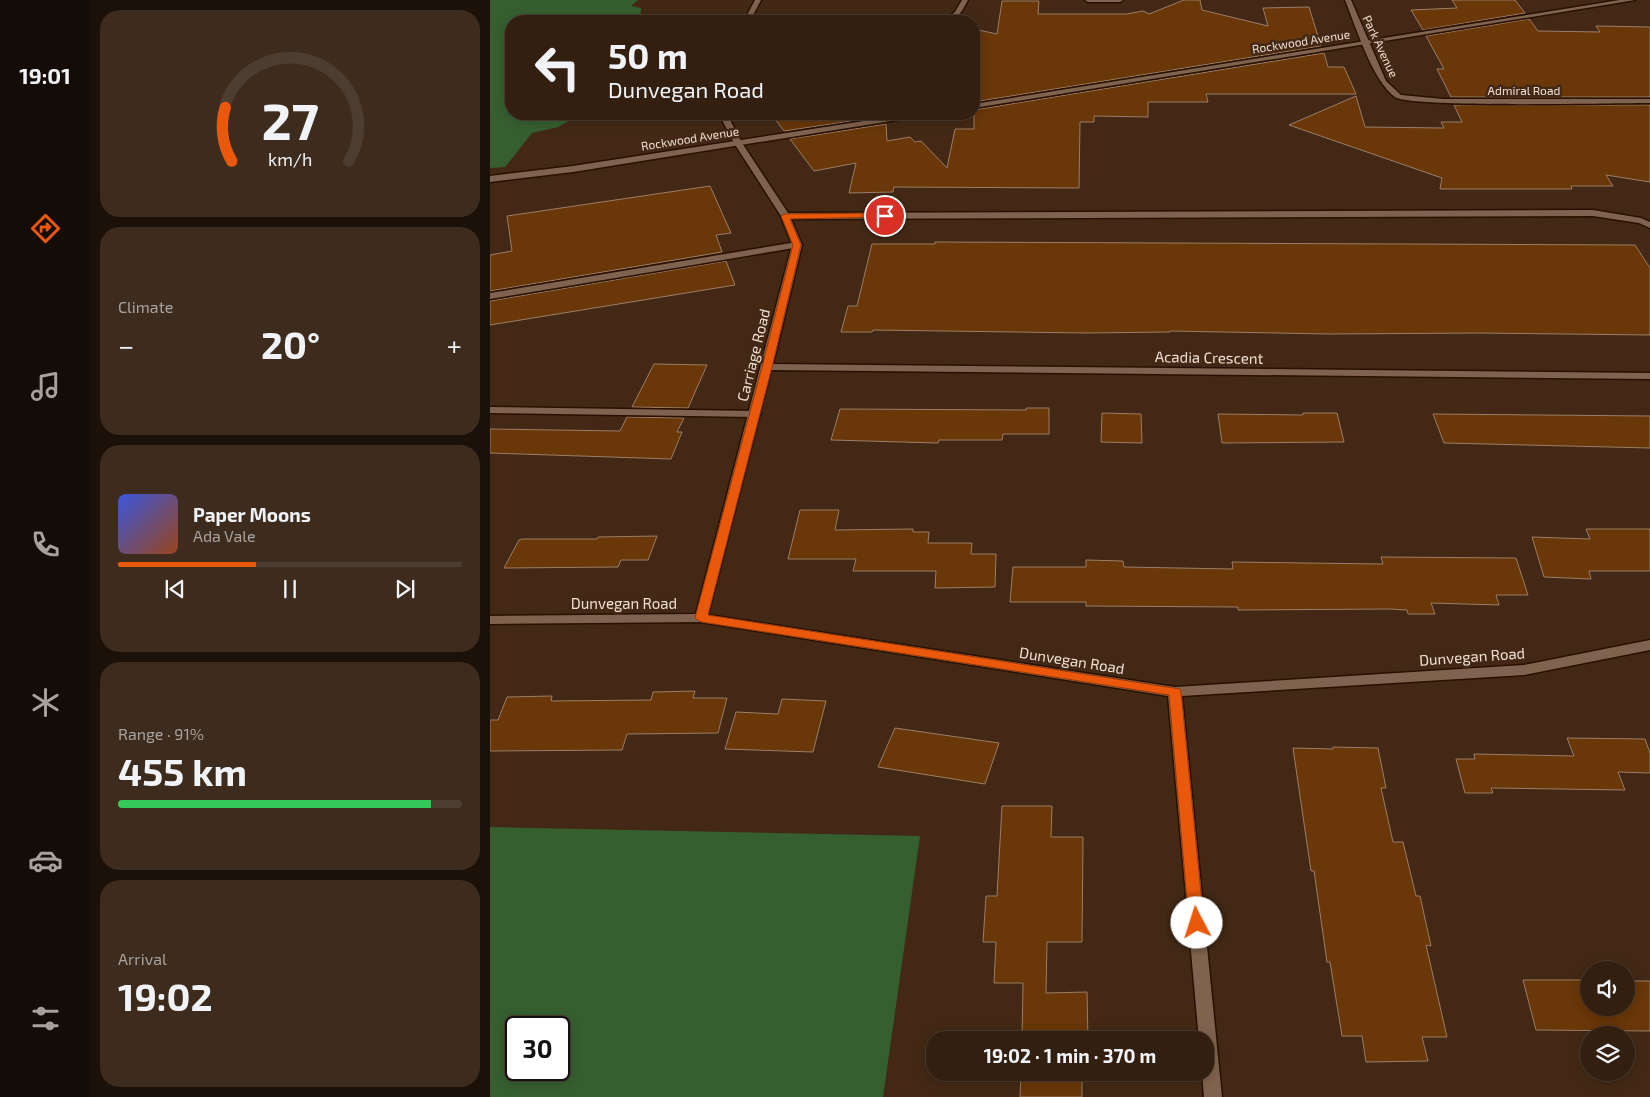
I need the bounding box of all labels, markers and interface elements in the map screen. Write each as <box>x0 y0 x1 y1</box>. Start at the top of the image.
street label: Park Avenue <box>1360 13 1402 79</box>
street label: Rockwood Avenue <box>1251 26 1351 56</box>
text: 50 m <box>608 34 688 76</box>
icon: left <box>525 35 590 100</box>
text: 19:01 <box>19 62 71 88</box>
text: Dunvegan Road <box>608 76 764 102</box>
street label: Admiral Road <box>1488 83 1560 97</box>
text: 27 <box>261 88 319 150</box>
street label: Rockwood Avenue <box>640 123 740 153</box>
text: km/h <box>268 148 312 170</box>
pin <box>864 195 906 237</box>
icon: arrive <box>871 202 899 230</box>
icon: directions <box>28 211 63 246</box>
text: Climate <box>118 297 173 316</box>
street label: Carriage Road <box>733 307 773 403</box>
text: 20° <box>261 321 320 367</box>
text: − <box>118 328 134 362</box>
text: + <box>447 328 462 362</box>
street label: Acadia Crescent <box>1155 347 1264 367</box>
icon: music <box>28 369 63 404</box>
text: Paper Moons <box>193 503 311 526</box>
text: Ada Vale <box>193 526 256 545</box>
icon: phone <box>28 527 63 562</box>
icon: previous <box>161 575 189 603</box>
icon: pause <box>276 575 304 603</box>
icon: next <box>391 575 419 603</box>
street label: Dunvegan Road <box>571 594 677 612</box>
street label: Dunvegan Road <box>1018 643 1126 677</box>
street label: Dunvegan Road <box>1418 643 1526 669</box>
icon: climate <box>28 685 63 720</box>
text: Range · 91% <box>118 724 204 743</box>
text: 455 km <box>118 748 247 794</box>
icon: car <box>28 843 63 878</box>
position arrow <box>1170 896 1222 948</box>
text: Arrival <box>118 949 167 968</box>
map controls <box>1580 961 1635 1081</box>
button: sound <box>1580 961 1635 1016</box>
text: 19:02 <box>118 973 213 1019</box>
icon: filters <box>28 1001 63 1036</box>
speed limit sign: 30 <box>505 1016 570 1081</box>
button: layers <box>1580 1026 1635 1081</box>
text: 19:02 · 1 min · 370 m <box>984 1044 1156 1067</box>

